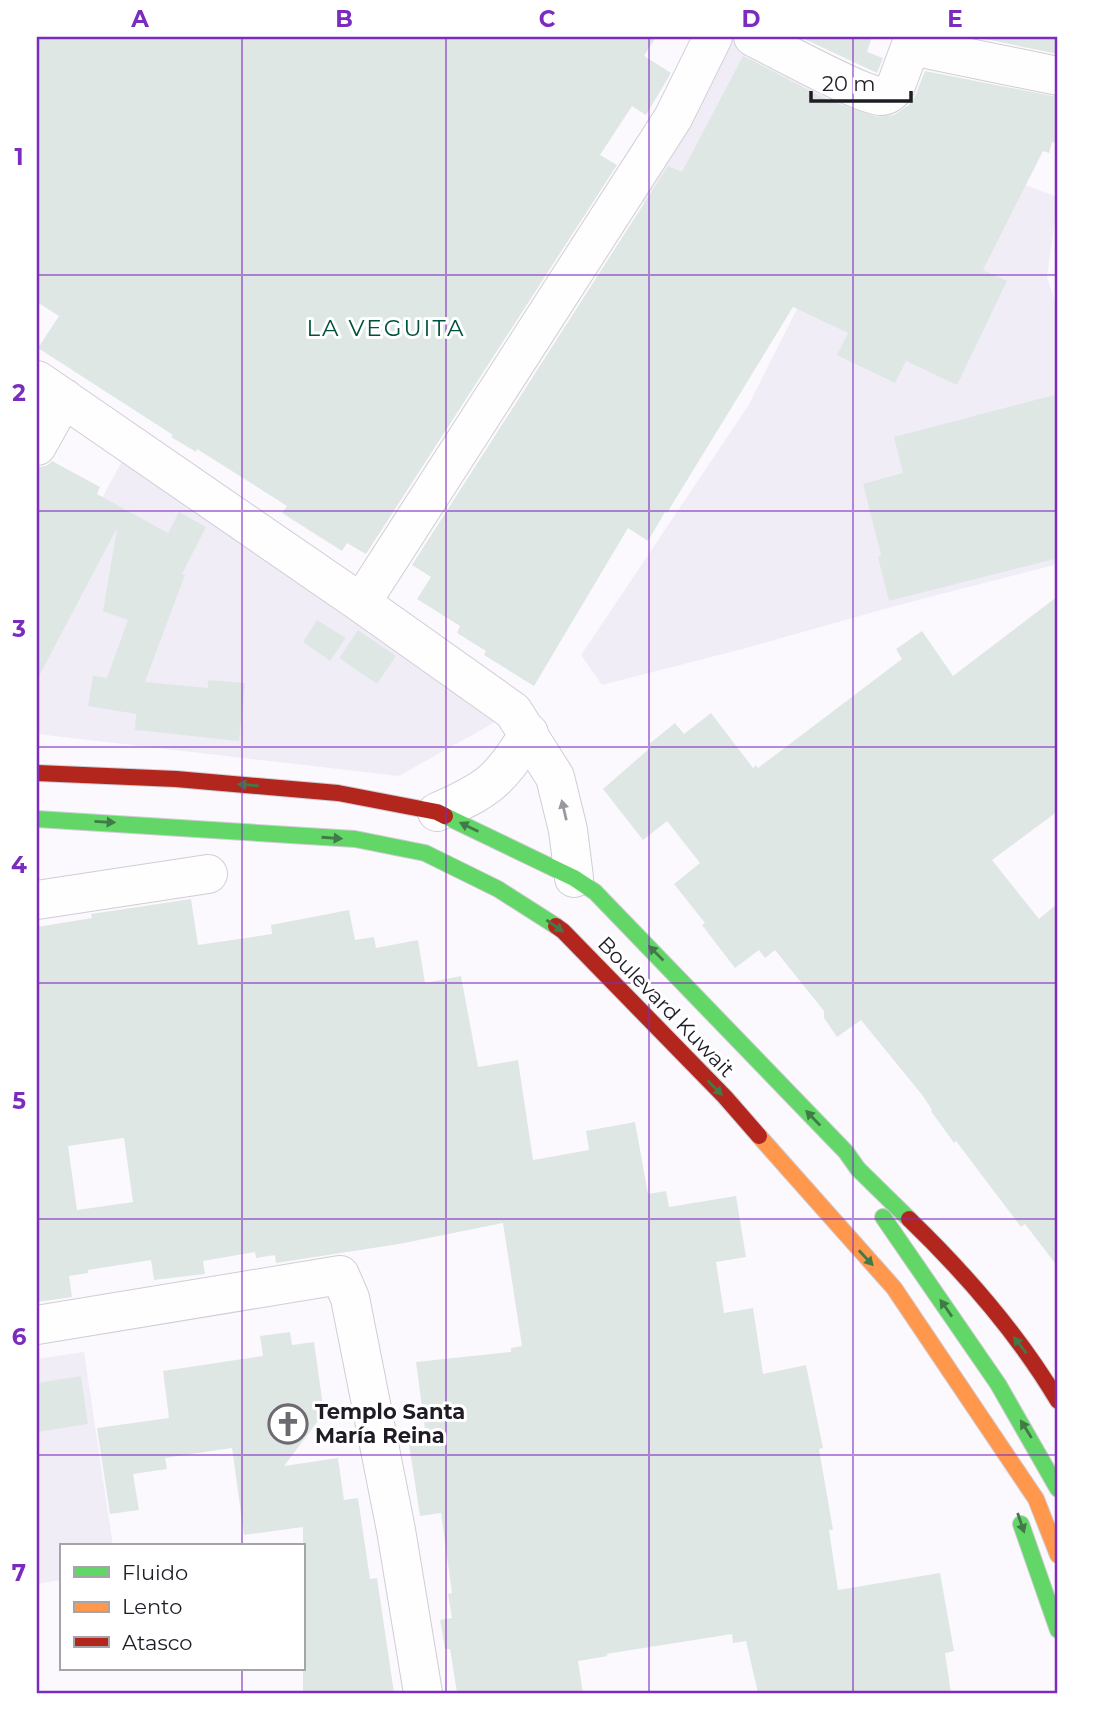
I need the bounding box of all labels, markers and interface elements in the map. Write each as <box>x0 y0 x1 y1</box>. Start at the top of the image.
text: A <box>130 5 149 33</box>
text: B <box>335 5 353 33</box>
text: C <box>539 5 556 33</box>
text: D <box>742 5 761 33</box>
text: E <box>947 5 963 33</box>
scale bar <box>811 60 911 104</box>
text: 20 m <box>822 71 876 96</box>
text: 1 <box>14 143 24 171</box>
district label: LA VEGUITA <box>307 314 465 342</box>
text: 2 <box>12 379 26 407</box>
text: 3 <box>11 615 26 643</box>
one-way arrow <box>236 779 258 790</box>
one-way arrow <box>558 799 569 821</box>
one-way arrow <box>94 817 116 828</box>
one-way arrow <box>459 822 480 833</box>
one-way arrow <box>321 833 343 844</box>
text: 4 <box>11 851 27 879</box>
one-way arrow <box>546 919 565 932</box>
street label: Boulevard Kuwait <box>593 931 740 1082</box>
one-way arrow <box>647 945 664 962</box>
one-way arrow <box>706 1079 723 1095</box>
text: 5 <box>12 1087 26 1115</box>
one-way arrow <box>805 1110 821 1127</box>
one-way arrow <box>857 1249 873 1266</box>
one-way arrow <box>939 1299 953 1317</box>
text: 6 <box>12 1323 27 1351</box>
one-way arrow <box>1013 1336 1028 1354</box>
place label: Templo Santa María Reina <box>315 1399 465 1448</box>
church icon: Templo Santa María Reina <box>267 1403 309 1445</box>
one-way arrow <box>1020 1419 1033 1439</box>
one-way arrow <box>1015 1513 1026 1534</box>
legend <box>60 1544 304 1670</box>
text: 7 <box>12 1559 26 1587</box>
text: Fluido <box>122 1560 188 1585</box>
text: Lento <box>122 1594 182 1619</box>
text: Atasco <box>122 1630 193 1655</box>

